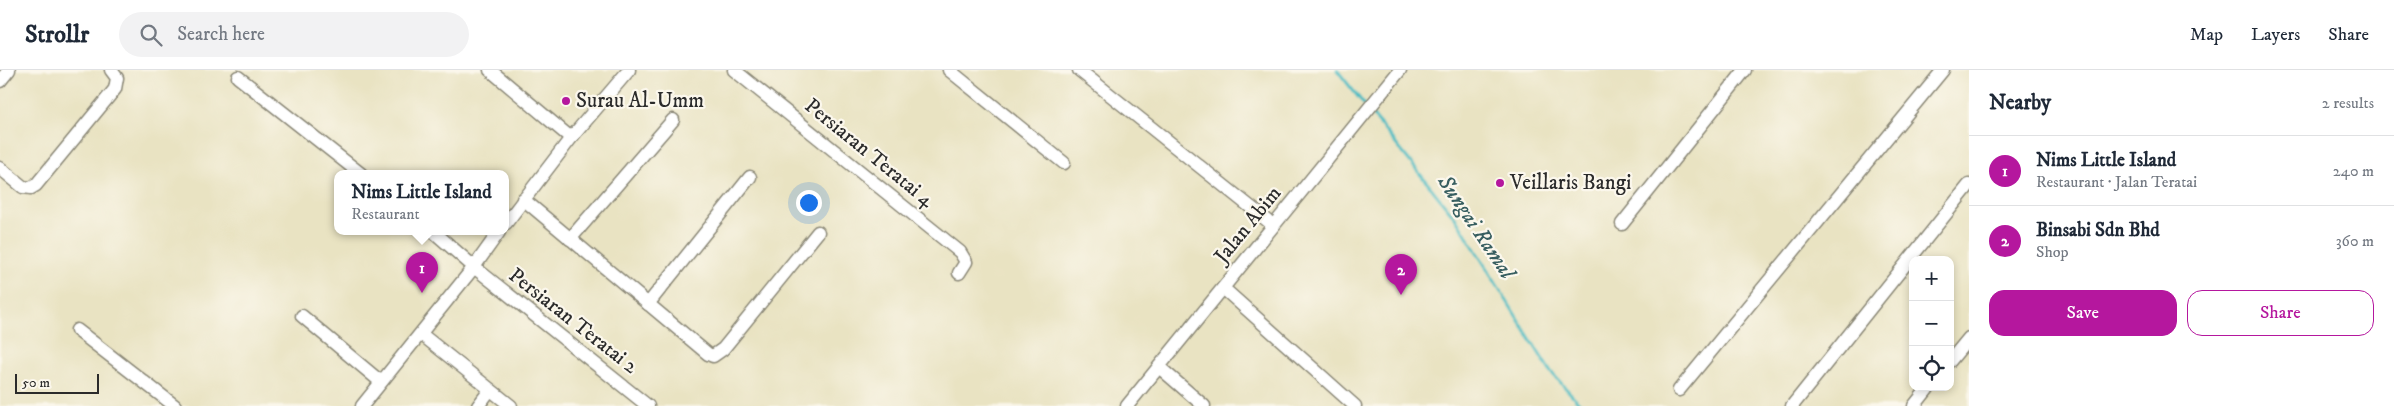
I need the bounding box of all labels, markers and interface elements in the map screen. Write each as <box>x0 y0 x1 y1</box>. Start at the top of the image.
search box <box>119 12 469 57</box>
text: Strollr <box>25 20 89 50</box>
icon: search <box>137 21 165 49</box>
text: Search here <box>177 23 265 46</box>
text: Map <box>2190 24 2223 46</box>
text: Layers <box>2251 24 2300 46</box>
text: Share <box>2328 24 2369 46</box>
place label: Surau Al-Umm <box>576 88 704 114</box>
text: Nearby <box>1989 90 2051 116</box>
street label: Persiaran Teratai 4 <box>799 93 940 214</box>
text: 2 results <box>2322 93 2374 113</box>
marker: Surau Al-Umm <box>560 95 572 107</box>
text: Nims Little Island <box>2036 149 2176 172</box>
text: 1 <box>2002 161 2008 181</box>
text: 240 m <box>2333 161 2374 181</box>
water label: Sungai Ramal <box>1431 169 1522 286</box>
popup <box>334 170 509 235</box>
place label: Veillaris Bangi <box>1509 170 1631 196</box>
text: Restaurant · Jalan Teratai <box>2036 172 2197 192</box>
marker: Veillaris Bangi <box>1494 177 1506 189</box>
text: Nims Little Island <box>351 181 492 204</box>
street label: Jalan Abim <box>1208 181 1287 270</box>
your location <box>796 190 822 216</box>
text: Restaurant <box>351 204 420 224</box>
text: Binsabi Sdn Bhd <box>2036 219 2160 242</box>
text: 2 <box>2001 231 2009 251</box>
text: 360 m <box>2336 231 2374 251</box>
text: Shop <box>2036 242 2069 262</box>
pin: 1 <box>406 252 438 293</box>
pin: 2 <box>1385 254 1417 295</box>
map controls <box>1909 256 1954 391</box>
button: + <box>1909 256 1954 301</box>
street label: Persiaran Teratai 2 <box>503 262 643 380</box>
button: Save <box>1989 290 2177 336</box>
button: Share <box>2187 290 2374 336</box>
button: − <box>1909 301 1954 346</box>
button: locate <box>1909 346 1954 391</box>
scale bar <box>15 371 99 394</box>
text: 50 m <box>22 374 50 392</box>

